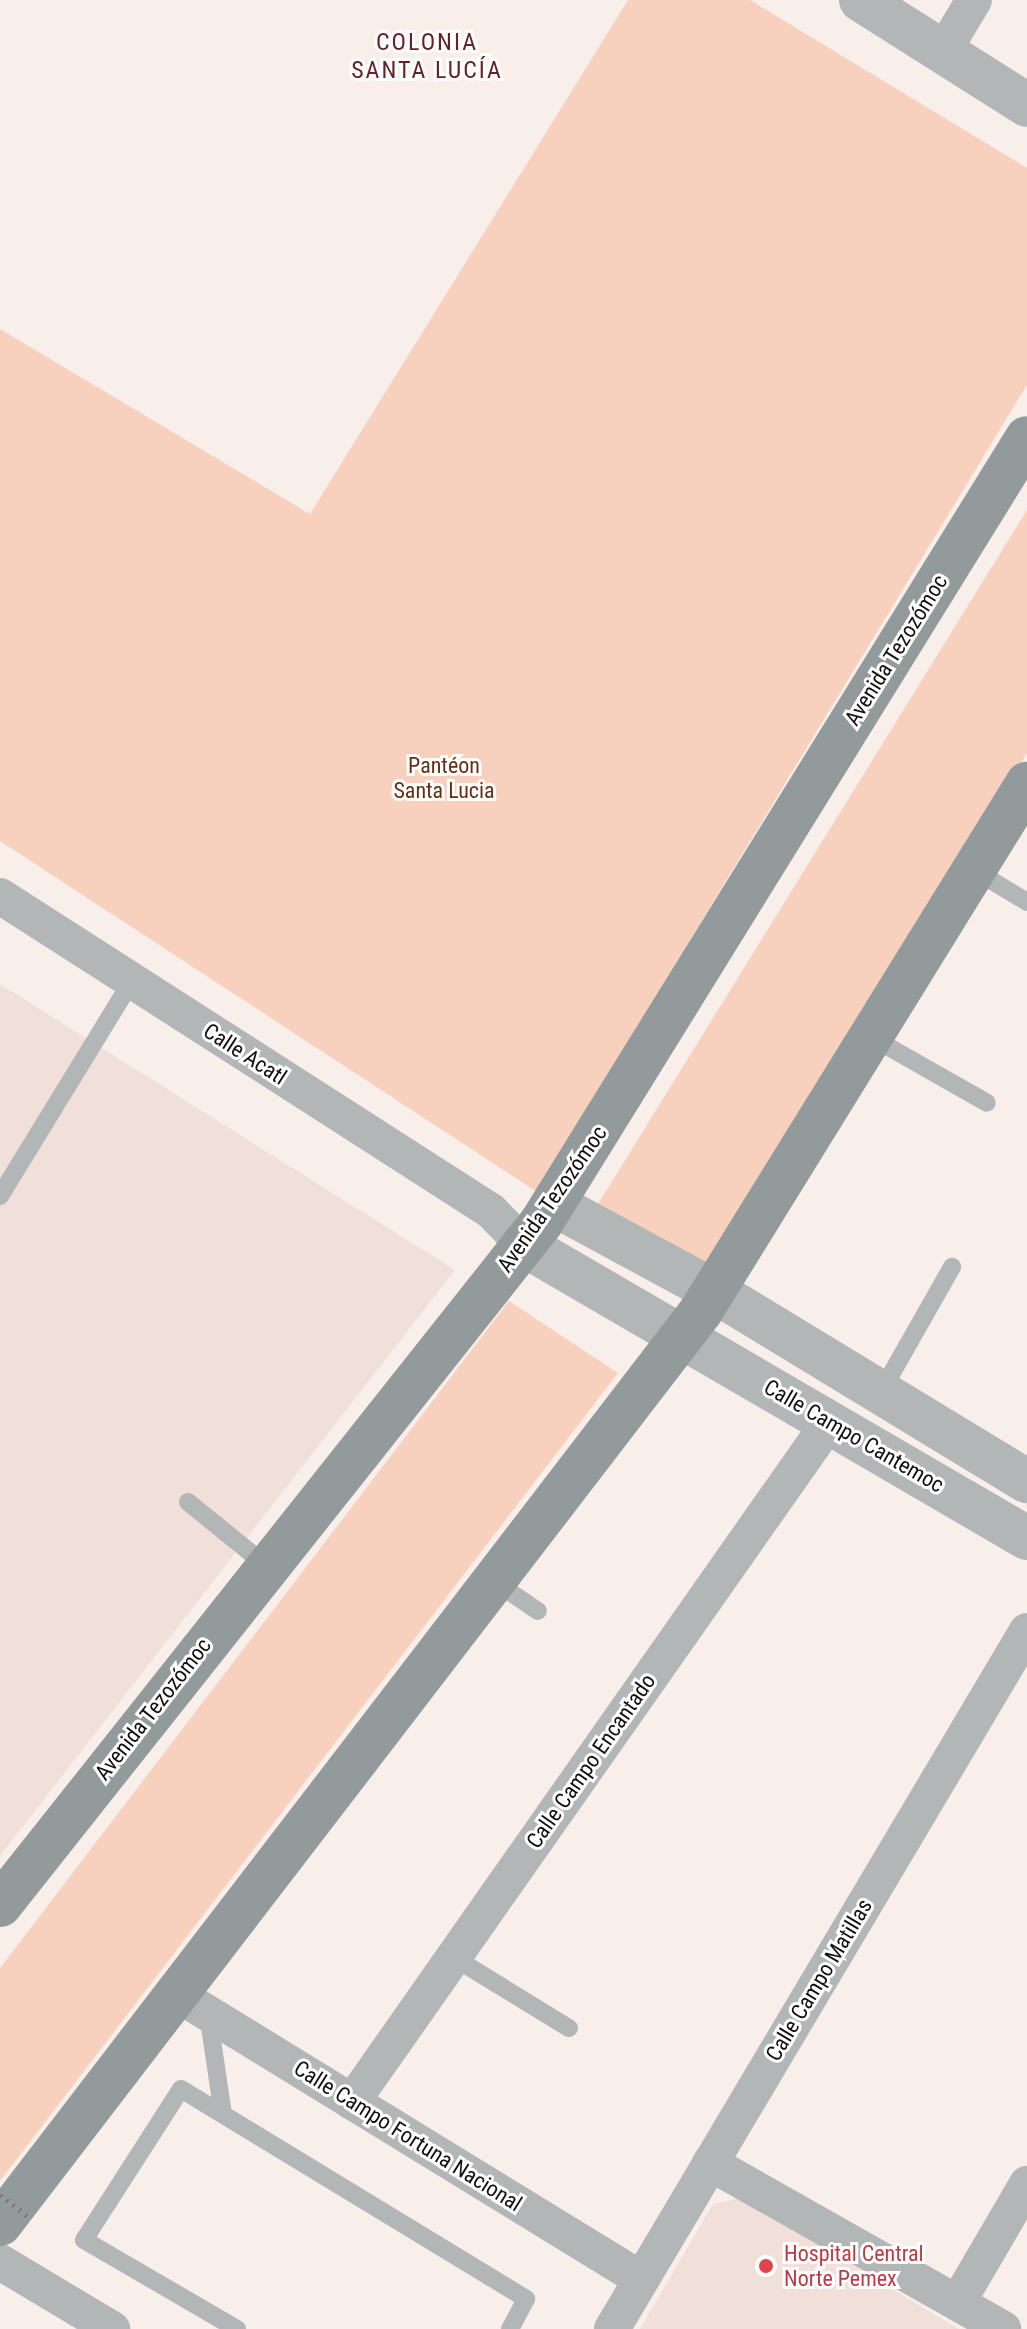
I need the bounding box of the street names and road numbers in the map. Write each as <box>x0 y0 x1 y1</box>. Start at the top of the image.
street label: Avenida Tezozómoc <box>839 570 953 730</box>
street label: Calle Acatl <box>199 1017 291 1091</box>
street label: Avenida Tezozómoc <box>491 1120 613 1278</box>
street label: Calle Campo Cantemoc <box>759 1374 949 1498</box>
street label: Avenida Tezozómoc <box>89 1633 217 1785</box>
street label: Calle Campo Encantado <box>521 1669 661 1853</box>
street label: Calle Campo Matillas <box>760 1894 878 2066</box>
street label: Calle Campo Fortuna Nacional <box>289 2055 527 2217</box>

